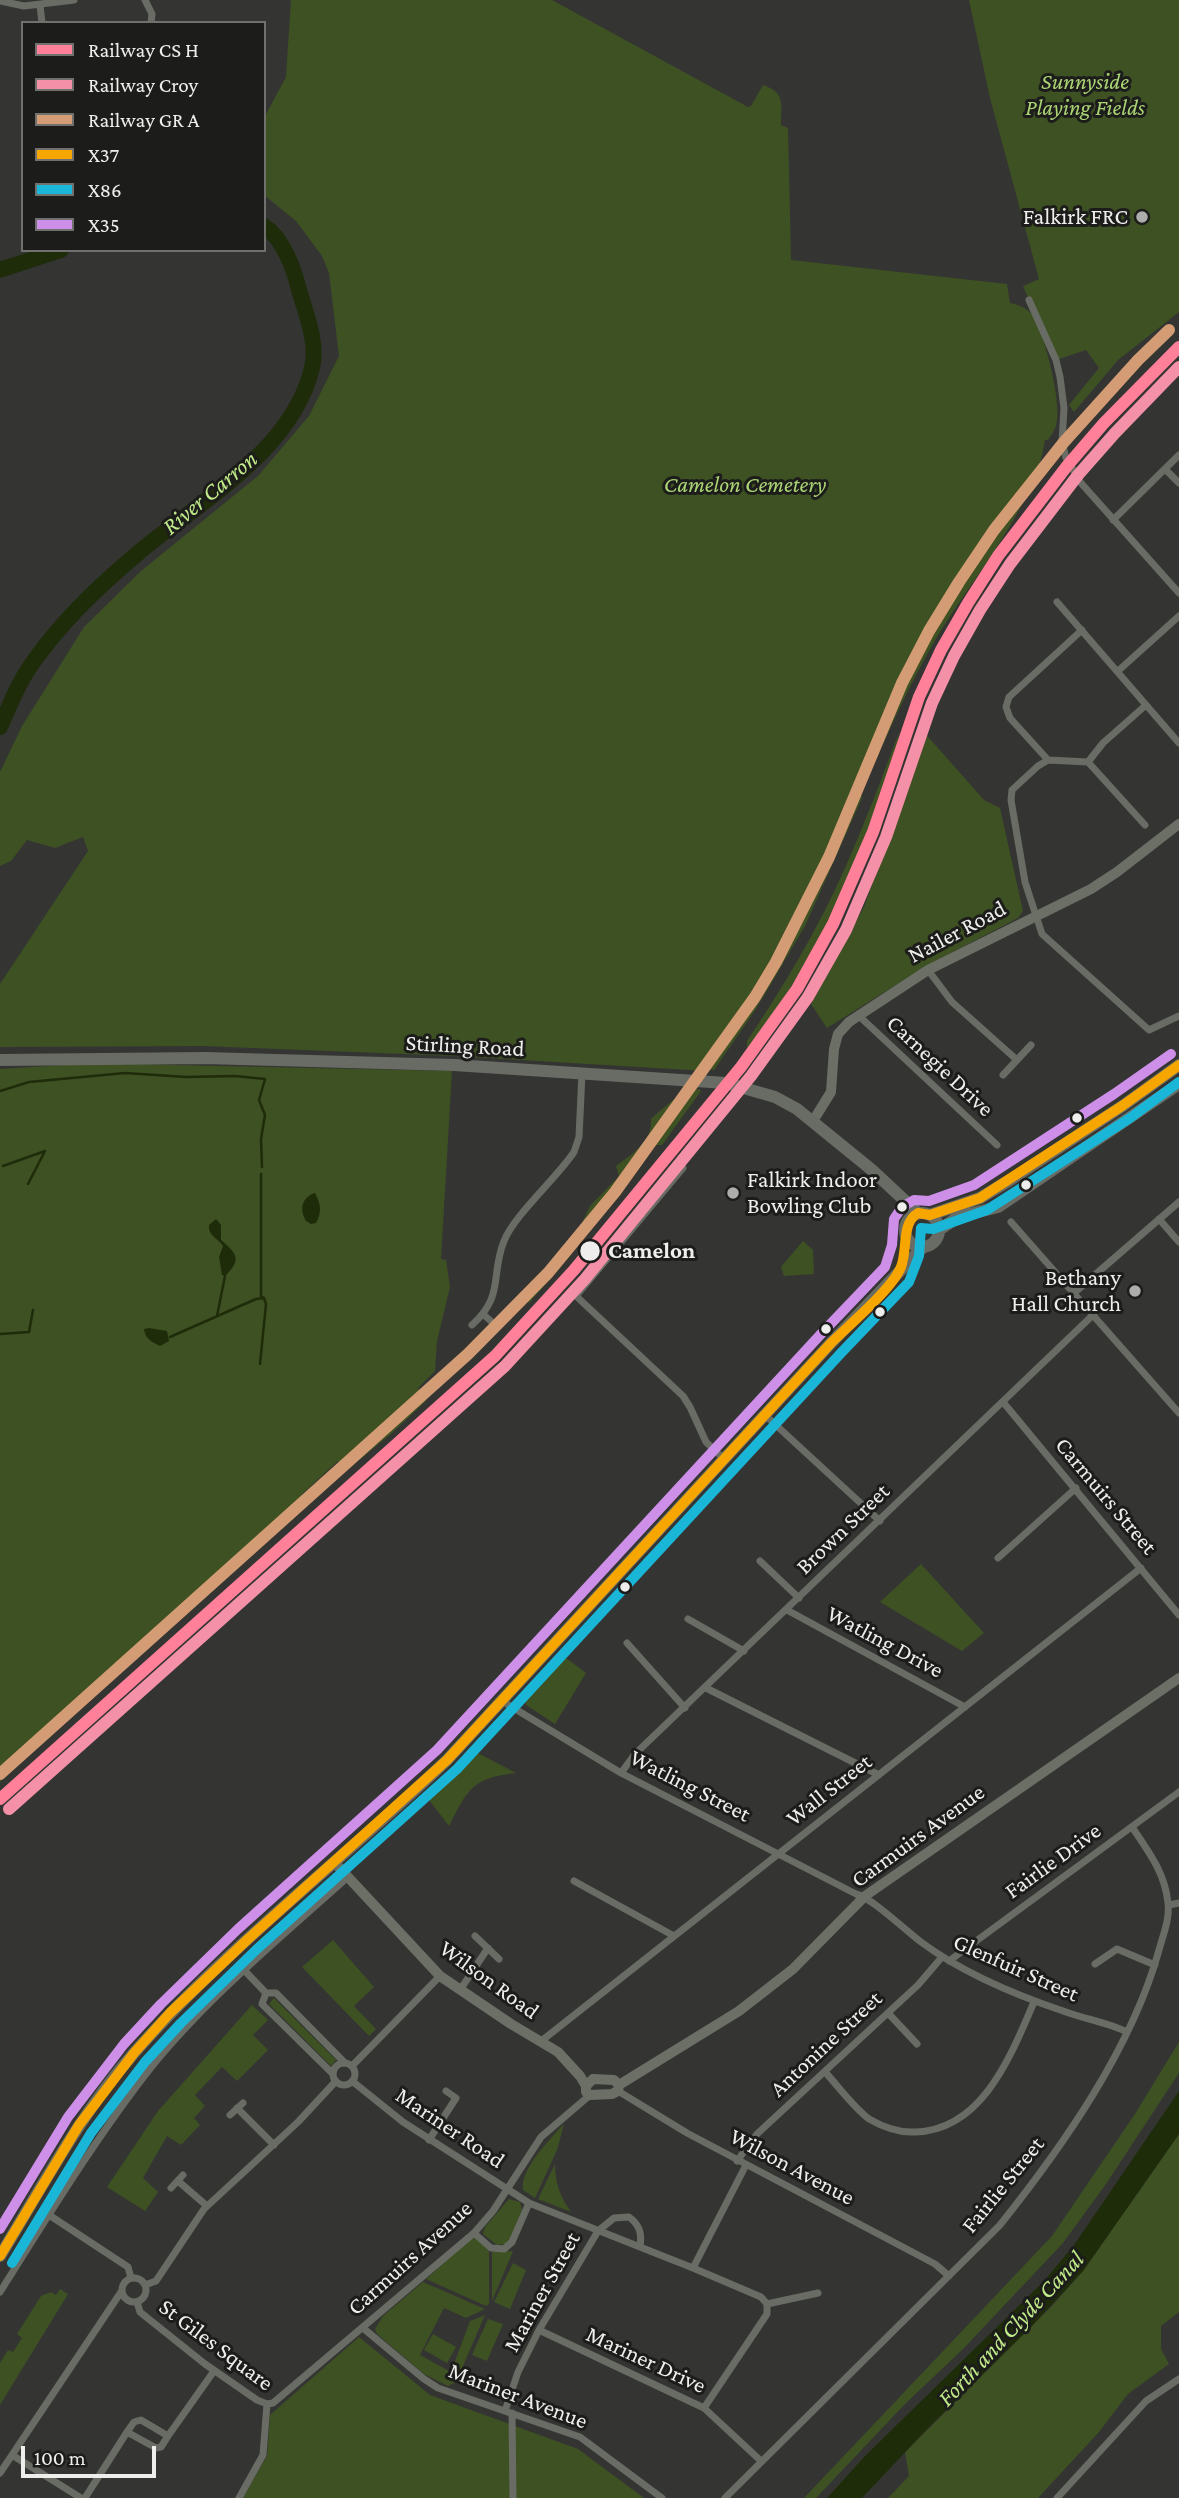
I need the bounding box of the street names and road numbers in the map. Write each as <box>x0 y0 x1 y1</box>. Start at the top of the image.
street label: Nailer Road <box>903 895 1011 969</box>
street label: Carnegie Drive <box>881 1009 999 1123</box>
street label: Stirling Road <box>405 1029 525 1063</box>
street label: Carmuirs Street <box>1049 1432 1163 1560</box>
street label: Brown Street <box>791 1478 895 1580</box>
street label: Watling Drive <box>822 1600 948 1684</box>
street label: Watling Street <box>625 1744 755 1828</box>
street label: Wall Street <box>781 1748 877 1832</box>
street label: Carmuirs Avenue <box>846 1778 990 1894</box>
street label: Fairlie Drive <box>1000 1817 1106 1905</box>
street label: Glenfuir Street <box>949 1928 1083 2008</box>
street label: Wilson Road <box>434 1935 544 2025</box>
street label: Antonine Street <box>764 1985 888 2103</box>
street label: Mariner Road <box>390 2081 510 2175</box>
street label: Wilson Avenue <box>725 2123 859 2211</box>
street label: Fairlie Street <box>956 2131 1050 2239</box>
street label: Carmuirs Avenue <box>342 2195 478 2321</box>
street label: Mariner Street <box>498 2227 586 2357</box>
street label: St Giles Square <box>153 2293 279 2397</box>
street label: Mariner Drive <box>582 2320 710 2400</box>
street label: Mariner Avenue <box>445 2357 591 2435</box>

